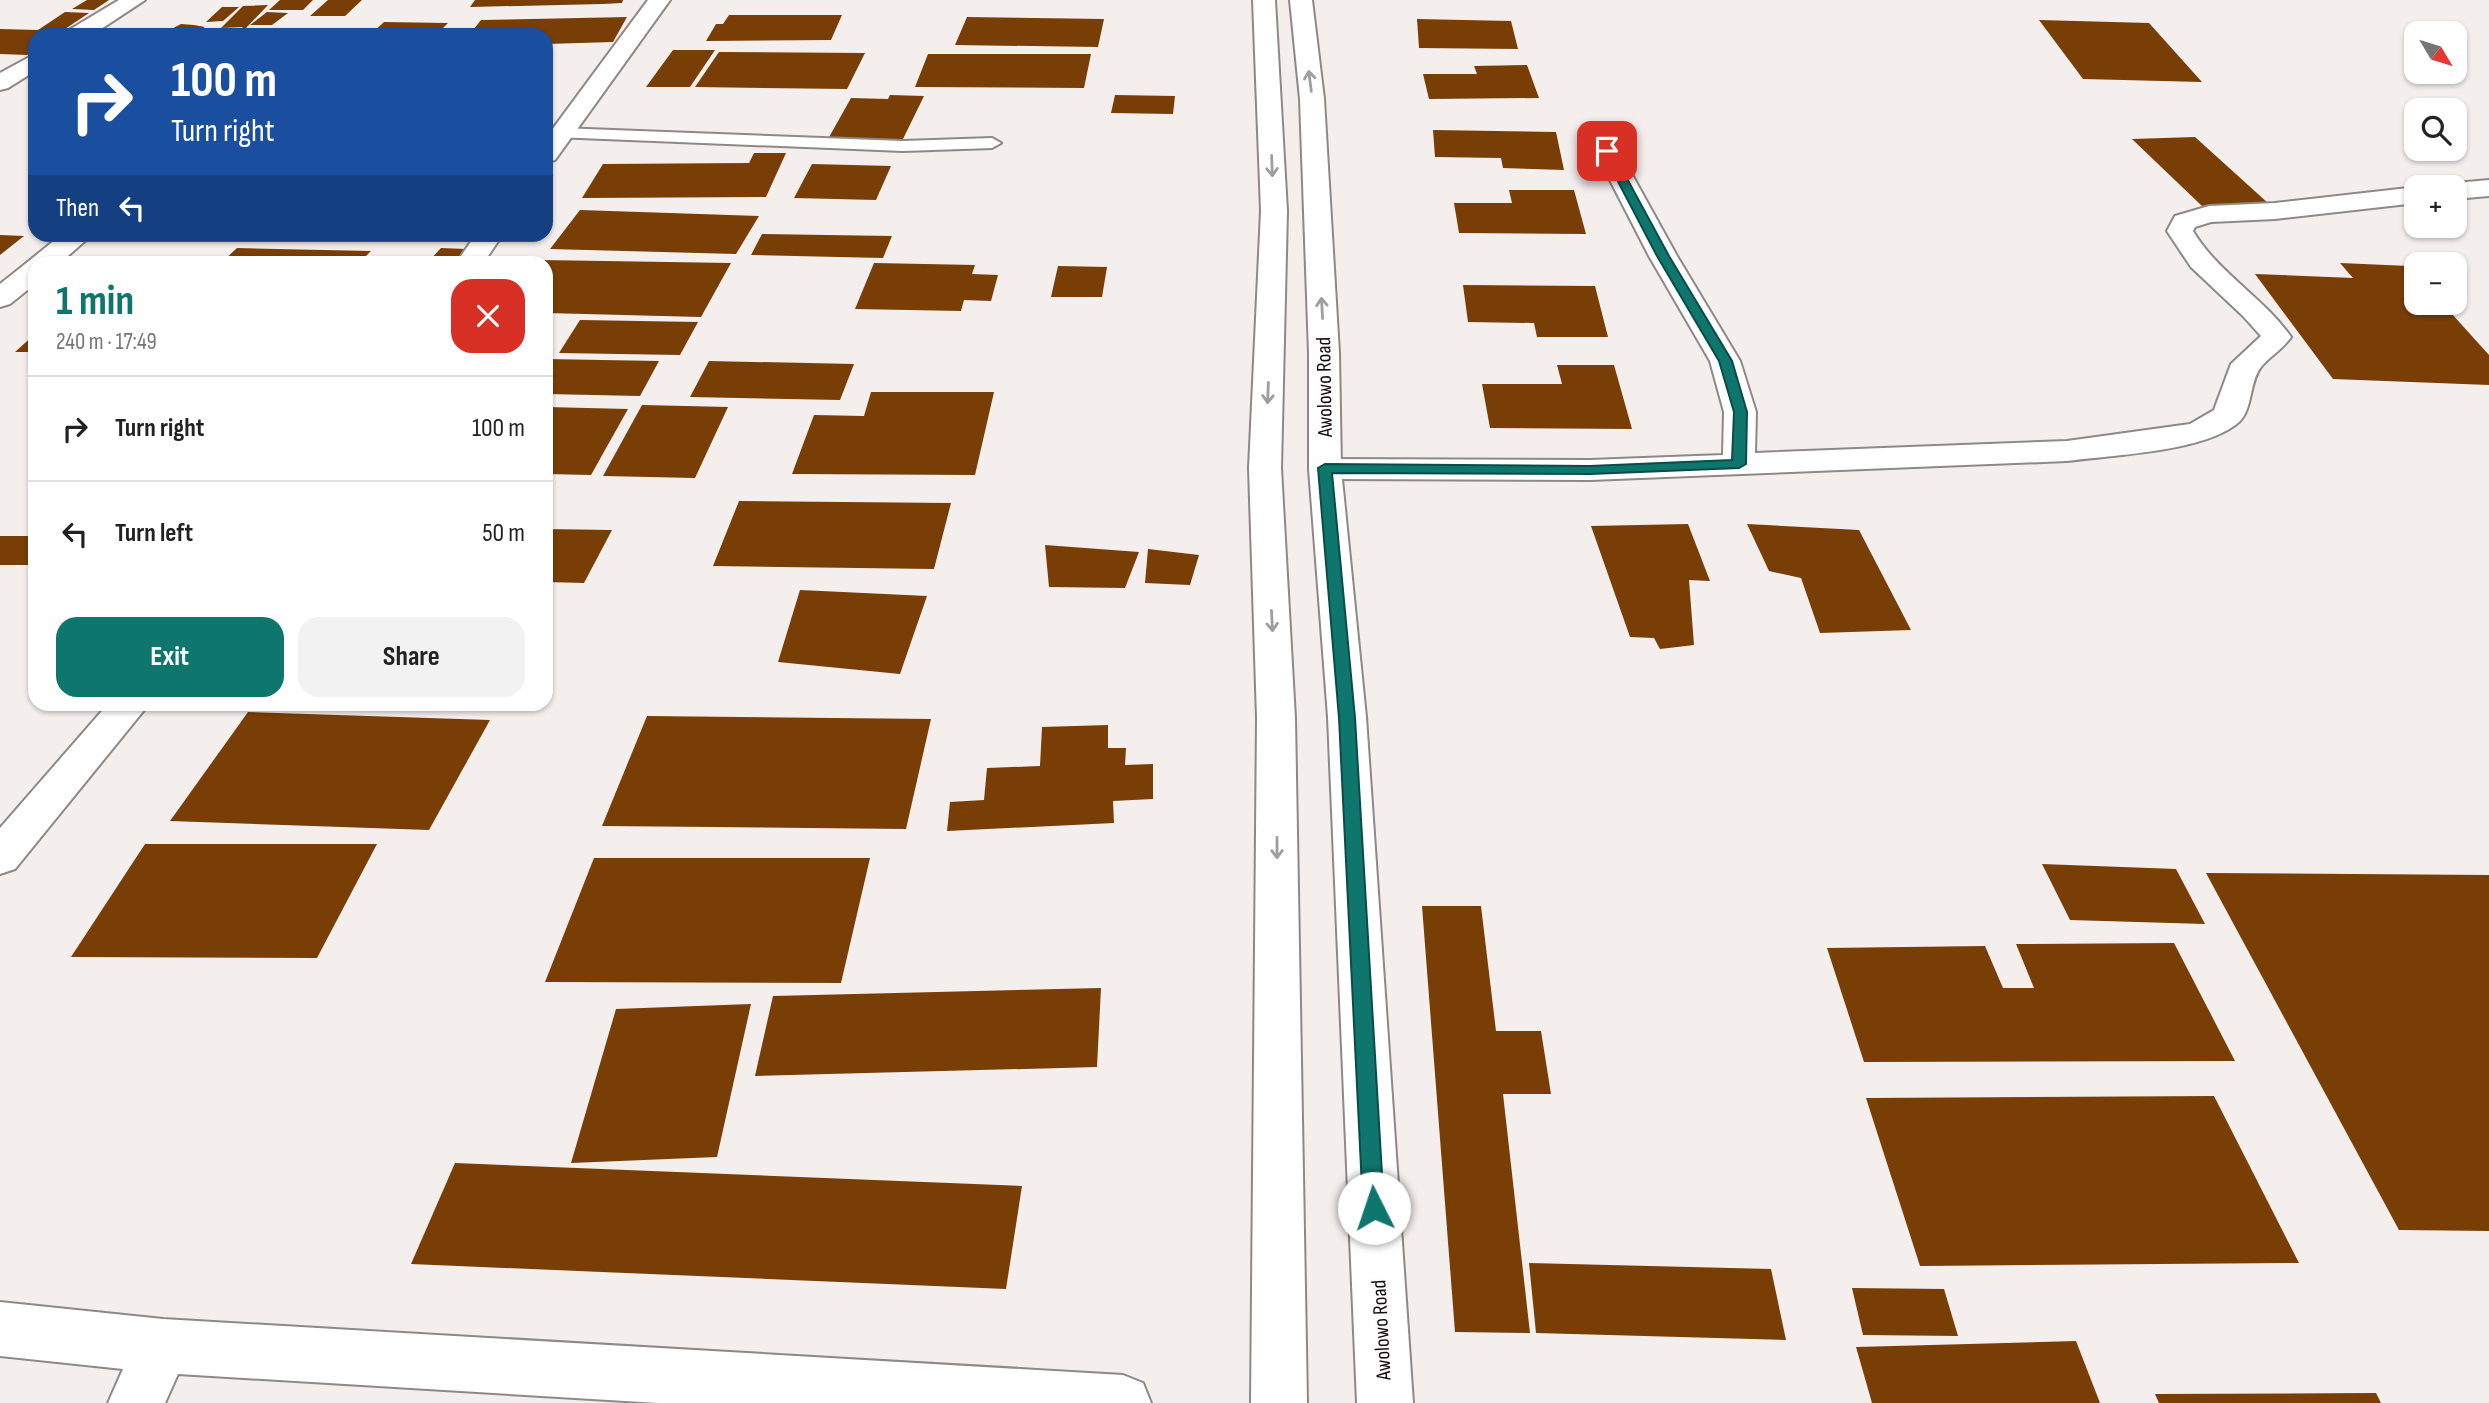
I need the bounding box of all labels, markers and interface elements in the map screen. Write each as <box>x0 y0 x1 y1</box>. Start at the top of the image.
north arrow <box>2404 21 2468 84</box>
map controls <box>2404 21 2467 315</box>
text: 100 m <box>171 52 277 111</box>
icon: right <box>56 56 147 147</box>
one-way arrow <box>1303 70 1316 93</box>
button: search <box>2404 98 2467 161</box>
text: Turn right <box>171 112 275 151</box>
pin <box>1577 121 1637 181</box>
icon: arrive <box>1588 132 1626 170</box>
one-way arrow <box>1266 154 1279 177</box>
button: + <box>2404 175 2467 238</box>
icon: left <box>113 189 151 227</box>
text: Then <box>56 193 99 224</box>
button: − <box>2404 252 2467 315</box>
text: 1 min <box>56 276 134 327</box>
button: close <box>451 279 525 353</box>
one-way arrow <box>1315 297 1328 320</box>
text: 240 m · 17:49 <box>56 328 157 356</box>
street label: Awolowo Road <box>1311 337 1338 438</box>
one-way arrow <box>1262 382 1275 405</box>
icon: right <box>56 410 94 448</box>
text: Turn right <box>115 413 204 444</box>
text: 100 m <box>472 413 525 444</box>
icon: left <box>56 515 94 553</box>
text: Turn left <box>115 518 193 549</box>
text: 50 m <box>482 518 525 549</box>
one-way arrow <box>1266 609 1279 631</box>
button: Exit <box>56 617 284 697</box>
button: Share <box>298 617 525 697</box>
one-way arrow <box>1270 836 1284 859</box>
position arrow <box>1337 1171 1411 1245</box>
street label: Awolowo Road <box>1366 1279 1397 1382</box>

